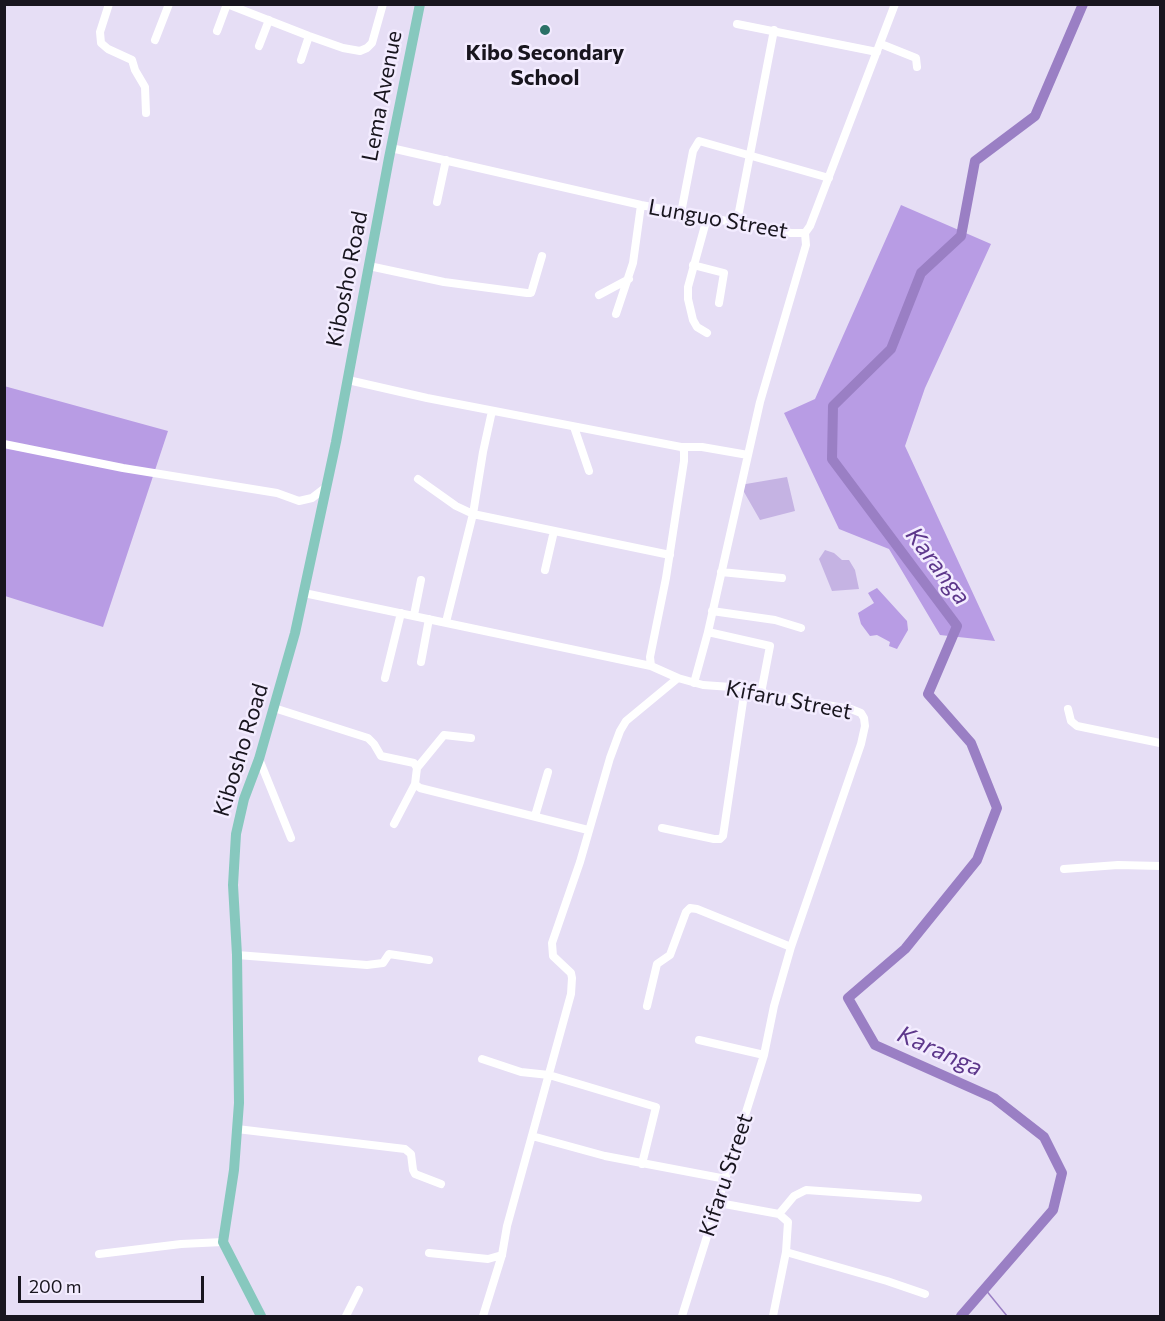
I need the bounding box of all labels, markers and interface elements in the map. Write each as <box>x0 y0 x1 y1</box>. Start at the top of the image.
marker: Kibo Secondary School <box>538 23 552 37</box>
street label: Lema Avenue <box>356 28 408 164</box>
place label: Kibo Secondary School <box>466 40 624 92</box>
street label: Lunguo Street <box>646 194 790 244</box>
street label: Kibosho Road <box>321 209 373 349</box>
water label: Karanga <box>900 522 976 610</box>
street label: Kifaru Street <box>724 675 854 725</box>
street label: Kibosho Road <box>208 680 274 820</box>
water label: Karanga <box>893 1020 987 1082</box>
street label: Kifaru Street <box>694 1110 758 1240</box>
scale bar <box>21 1264 207 1302</box>
text: 200 m <box>29 1275 82 1297</box>

